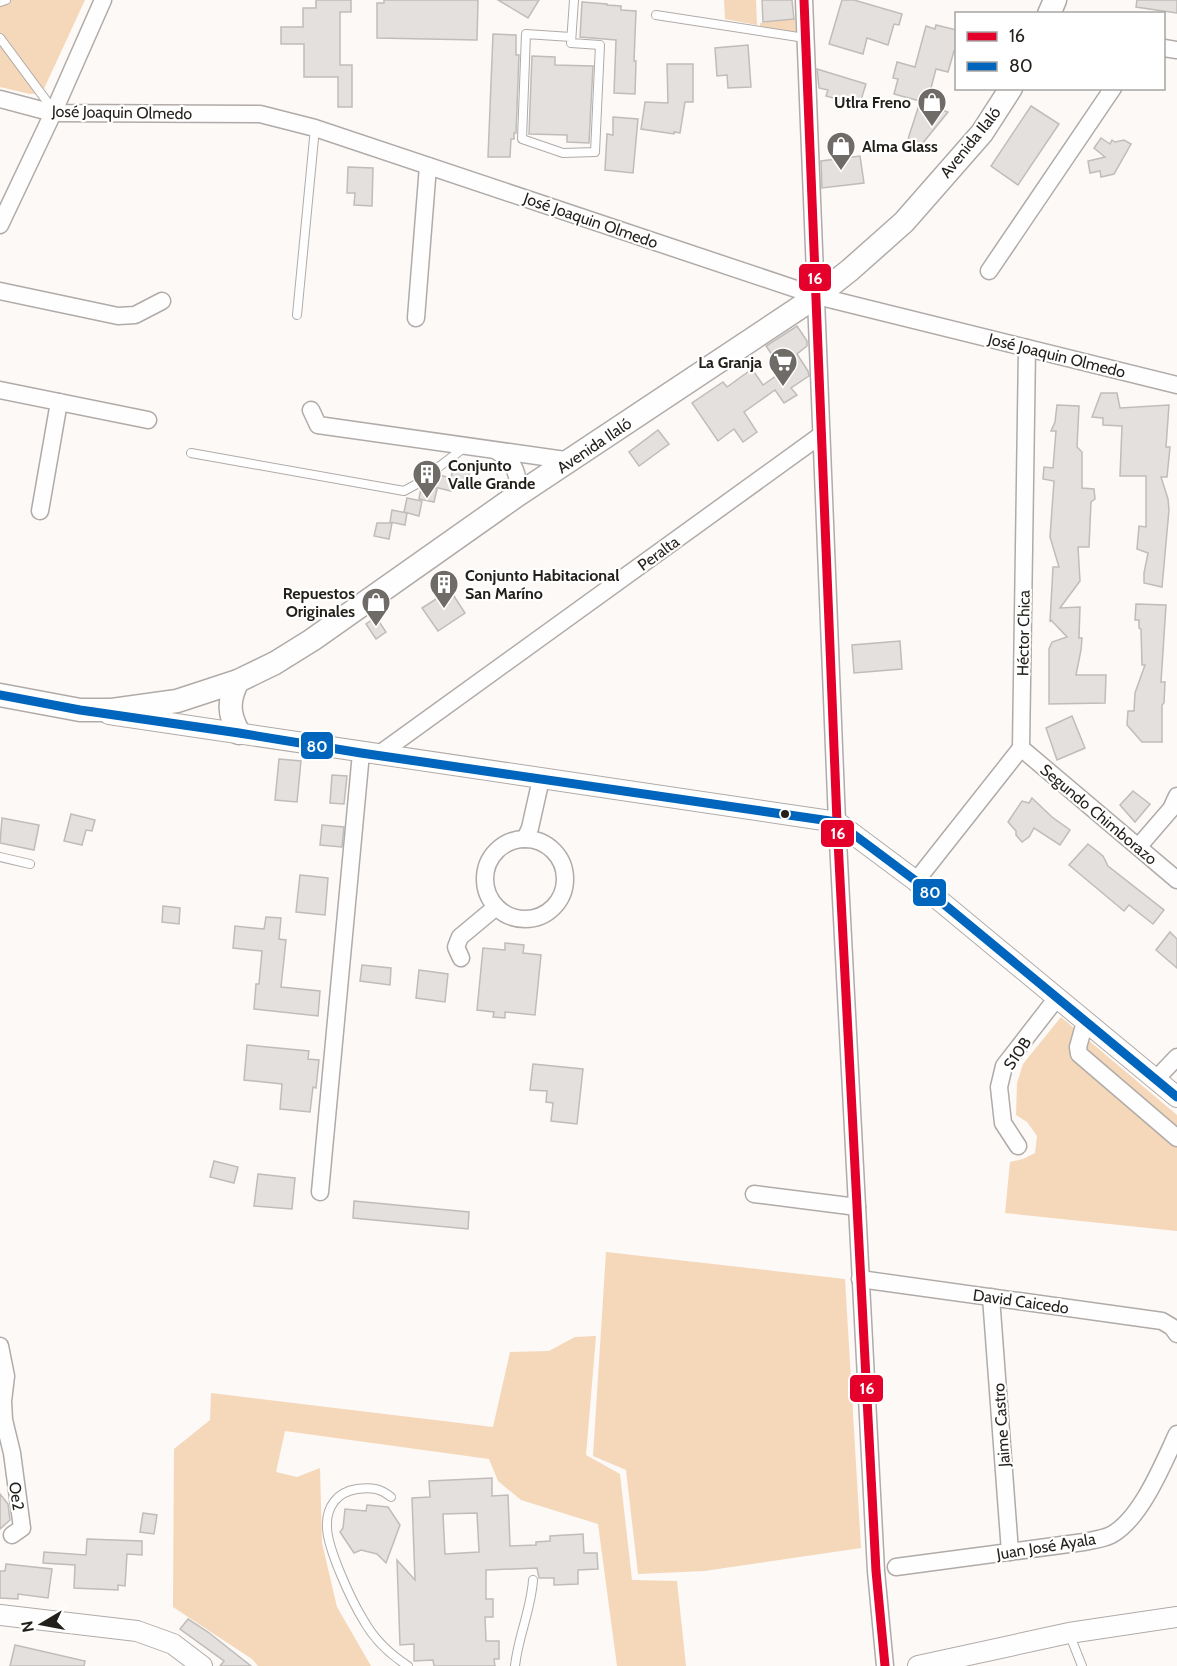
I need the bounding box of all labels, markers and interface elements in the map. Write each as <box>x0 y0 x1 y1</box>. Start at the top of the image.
legend <box>955 12 1165 90</box>
text: 16 <box>1009 25 1025 47</box>
text: 80 <box>1009 55 1032 77</box>
shop icon: Utlra Freno <box>916 86 948 128</box>
place label: Utlra Freno <box>834 93 911 112</box>
street label: José Joaquin Olmedo <box>51 102 193 123</box>
street label: Avenida Ilaló <box>936 103 1005 182</box>
shop icon: Alma Glass <box>825 130 857 172</box>
place label: Alma Glass <box>862 137 938 156</box>
street label: José Joaquin Olmedo <box>520 188 661 252</box>
line badge: 16 <box>798 263 832 292</box>
text: 16 <box>808 269 822 288</box>
street label: José Joaquin Olmedo <box>985 329 1128 382</box>
supermarket icon: La Granja <box>767 346 799 388</box>
place label: La Granja <box>698 353 762 372</box>
street label: Avenida Ilaló <box>553 414 635 477</box>
place label: Conjunto Valle Grande <box>448 456 535 493</box>
building icon: Conjunto Valle Grande <box>411 458 443 500</box>
street label: Peralta <box>634 532 683 575</box>
place label: Conjunto Habitacional San Maríno <box>465 566 619 603</box>
building icon: Conjunto Habitacional San Maríno <box>428 568 460 610</box>
place label: Repuestos Originales <box>283 584 355 621</box>
shop icon: Repuestos Originales <box>360 586 392 628</box>
street label: Héctor Chica <box>1013 589 1034 676</box>
line badge: 80 <box>300 731 334 760</box>
text: 80 <box>307 737 327 756</box>
street label: Segundo Chimborazo <box>1036 760 1161 869</box>
unlabelled marker <box>779 808 791 820</box>
line badge: 16 <box>820 819 855 848</box>
text: 16 <box>831 824 845 843</box>
line badge: 80 <box>912 878 947 907</box>
text: 80 <box>920 883 940 902</box>
street label: S10B <box>1000 1033 1035 1073</box>
street label: David Caicedo <box>972 1285 1070 1318</box>
line badge: 16 <box>849 1374 884 1403</box>
text: 16 <box>860 1379 874 1398</box>
street label: Jaime Castro <box>989 1382 1014 1469</box>
street label: Oe2 <box>5 1481 28 1512</box>
street label: Juan José Ayala <box>994 1529 1097 1564</box>
north arrow <box>12 1594 72 1654</box>
text: N <box>17 1619 38 1634</box>

